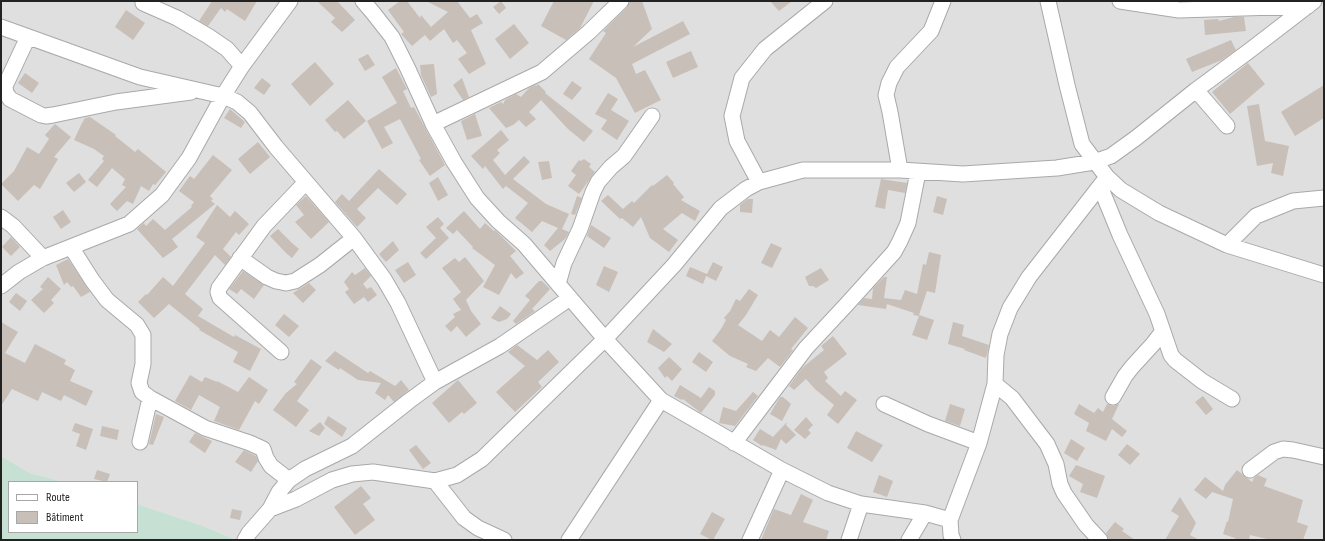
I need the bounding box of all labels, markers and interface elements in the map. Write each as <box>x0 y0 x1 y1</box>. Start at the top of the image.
legend <box>8 481 138 533</box>
text: Route <box>46 490 70 505</box>
text: Bâtiment <box>46 510 83 525</box>

